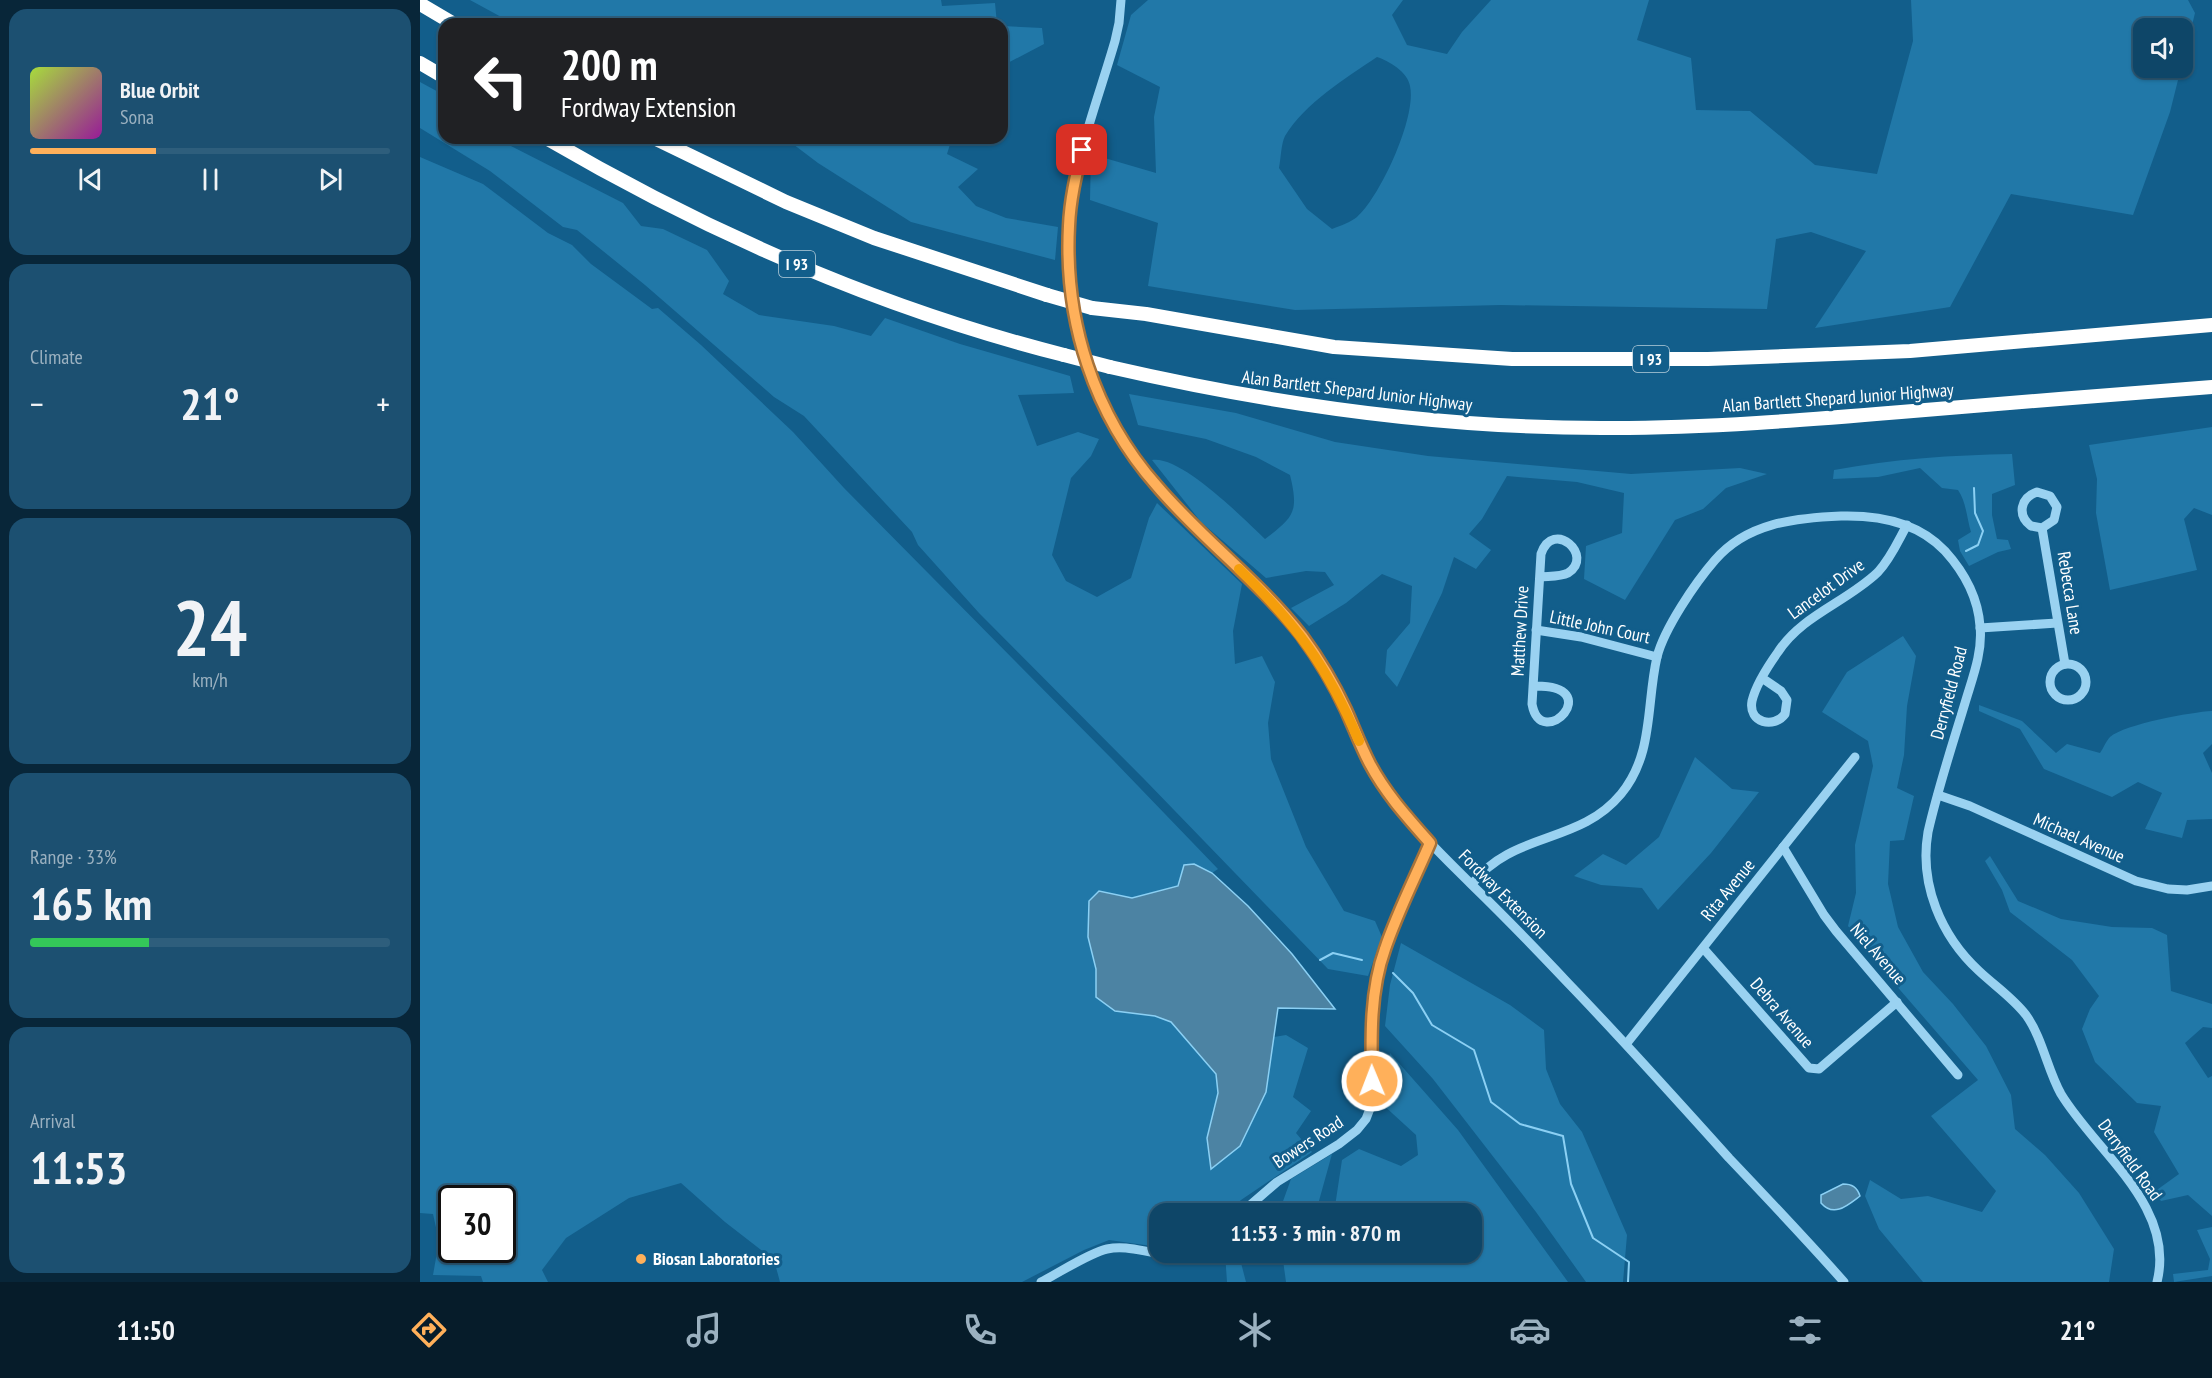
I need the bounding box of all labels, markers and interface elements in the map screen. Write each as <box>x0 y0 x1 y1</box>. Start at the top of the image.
map controls <box>2133 18 2193 78</box>
button: sound <box>2133 18 2193 78</box>
text: 200 m <box>561 37 658 92</box>
icon: left <box>462 42 540 120</box>
text: Blue Orbit <box>120 76 199 104</box>
text: Fordway Extension <box>561 90 736 124</box>
text: Sona <box>120 104 154 130</box>
pin <box>1056 124 1107 175</box>
icon: arrive <box>1065 133 1098 166</box>
icon: previous <box>74 163 107 196</box>
icon: pause <box>194 163 227 196</box>
icon: next <box>314 163 347 196</box>
road number: I 93 <box>779 251 815 277</box>
text: Climate <box>30 344 83 370</box>
road number: I 93 <box>1633 346 1669 372</box>
street label: Alan Bartlett Shepard Junior Highway <box>1241 365 1474 416</box>
text: 21° <box>180 374 240 432</box>
street label: Alan Bartlett Shepard Junior Highway <box>1721 378 1955 417</box>
text: − <box>30 382 44 425</box>
text: + <box>376 382 390 425</box>
street label: Rebecca Lane <box>2053 550 2088 636</box>
street label: Lancelot Drive <box>1783 553 1869 624</box>
text: 24 <box>173 577 247 678</box>
street label: Matthew Drive <box>1506 585 1533 677</box>
street label: Little John Court <box>1548 605 1652 648</box>
street label: Derryfield Road <box>1925 644 1972 742</box>
text: km/h <box>192 667 228 693</box>
street label: Michael Avenue <box>2030 807 2128 868</box>
text: Range · 33% <box>30 844 117 870</box>
street label: Fordway Extension <box>1454 844 1553 943</box>
street label: Rita Avenue <box>1696 854 1760 926</box>
text: 165 km <box>30 874 152 932</box>
street label: Niel Avenue <box>1845 918 1911 989</box>
street label: Debra Avenue <box>1746 973 1819 1053</box>
position arrow <box>1340 1049 1404 1113</box>
text: Arrival <box>30 1108 75 1134</box>
street label: Bowers Road <box>1268 1110 1347 1173</box>
street label: Derryfield Road <box>2093 1114 2168 1205</box>
text: 11:53 <box>30 1138 127 1196</box>
speed limit sign: 30 <box>438 1185 516 1263</box>
text: 11:53 · 3 min · 870 m <box>1230 1219 1401 1247</box>
place label: Biosan Laboratories <box>653 1247 780 1270</box>
marker: Biosan Laboratories <box>634 1252 648 1266</box>
icon: directions <box>408 1309 450 1351</box>
icon: music <box>683 1309 725 1351</box>
icon: phone <box>959 1309 1001 1351</box>
icon: climate <box>1234 1309 1276 1351</box>
icon: car <box>1509 1309 1551 1351</box>
icon: filters <box>1784 1309 1826 1351</box>
text: 11:50 <box>117 1313 175 1347</box>
text: 21° <box>2060 1313 2095 1347</box>

